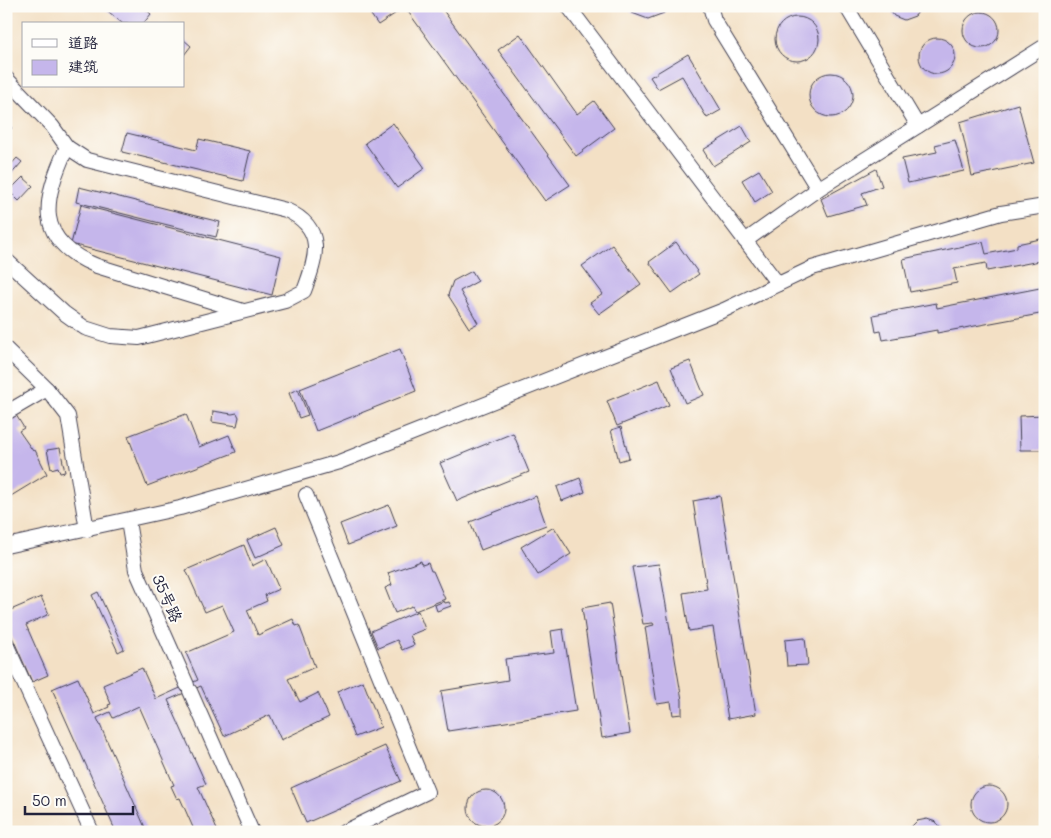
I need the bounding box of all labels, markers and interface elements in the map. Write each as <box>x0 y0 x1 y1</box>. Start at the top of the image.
legend <box>22 22 185 88</box>
text: 道路 <box>68 32 98 52</box>
text: 建筑 <box>68 56 98 76</box>
street label: 35号路 <box>148 571 188 625</box>
scale bar <box>25 783 132 815</box>
text: 50 m <box>32 790 67 810</box>

